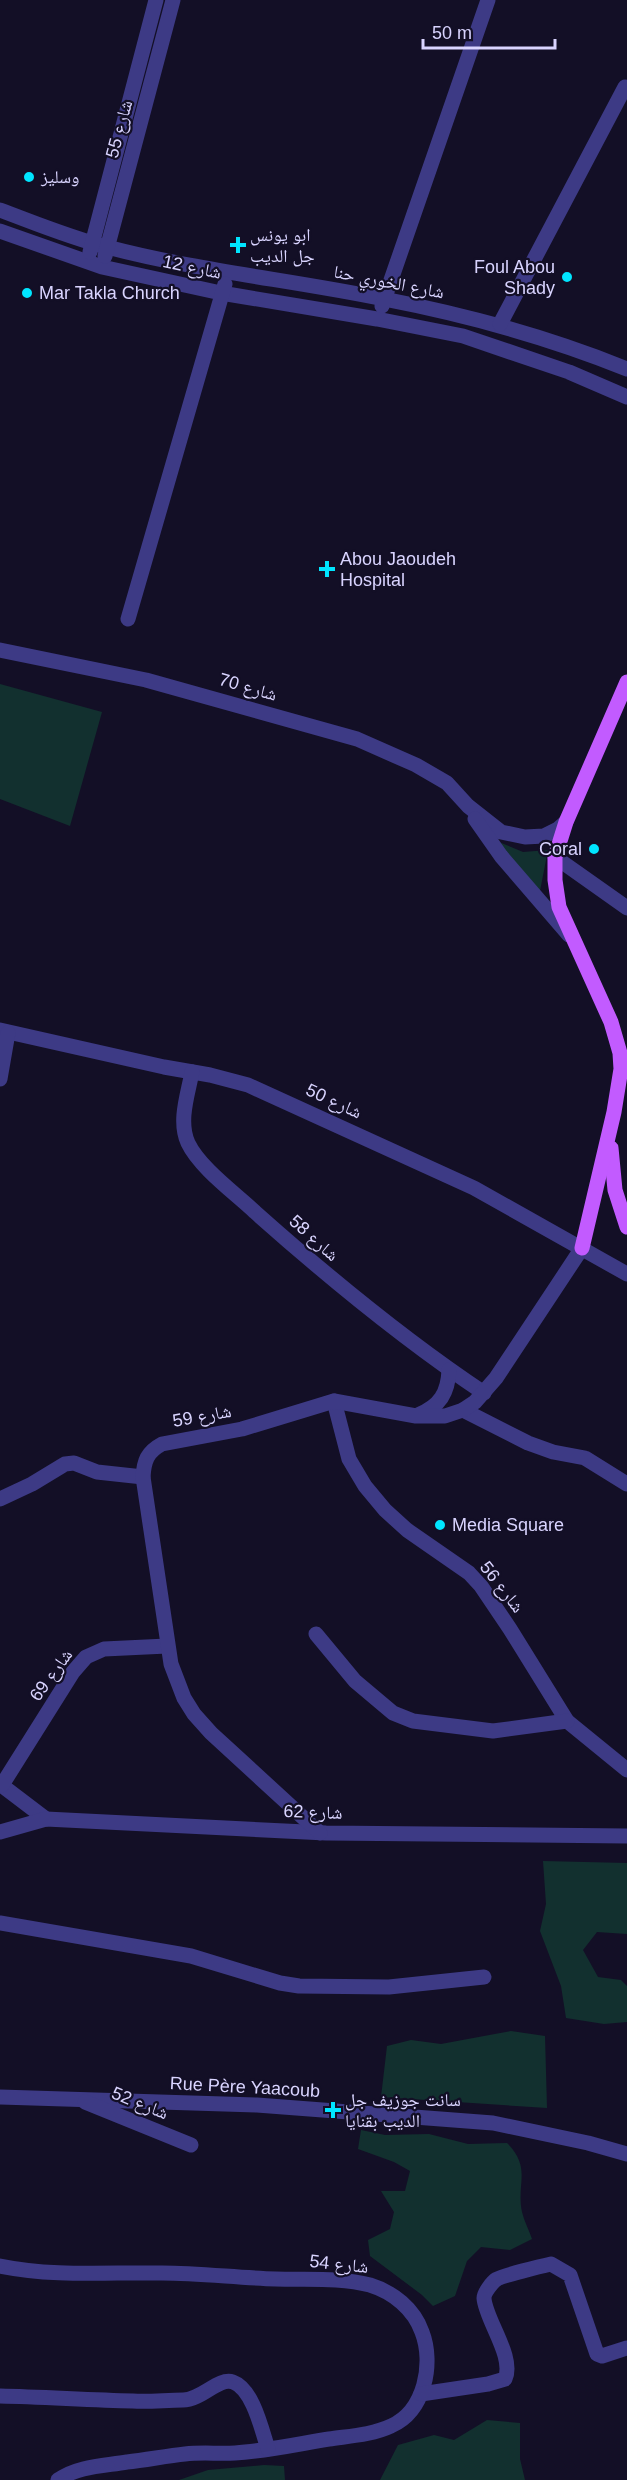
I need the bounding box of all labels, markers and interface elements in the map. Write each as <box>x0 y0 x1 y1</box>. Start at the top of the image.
scale bar <box>423 12 555 50</box>
text: 50 m <box>432 23 472 43</box>
street label: شارع 55 <box>102 98 137 160</box>
place label: وسليز <box>40 167 79 187</box>
marker: وسليز <box>22 170 36 184</box>
place label: ابو يونس جل الديب <box>250 225 315 267</box>
marker: ابو يونس جل الديب <box>231 238 245 252</box>
street label: شارع 12 <box>161 251 223 284</box>
place label: Foul Abou Shady <box>474 257 555 298</box>
street label: شارع الخوري حنا <box>331 261 446 307</box>
marker: Foul Abou Shady <box>560 270 574 284</box>
place label: Mar Takla Church <box>39 283 180 303</box>
marker: Mar Takla Church <box>20 286 34 300</box>
place label: Abou Jaoudeh Hospital <box>340 549 456 590</box>
marker: Abou Jaoudeh Hospital <box>318 560 336 578</box>
street label: شارع 70 <box>216 669 279 706</box>
place label: Coral <box>539 839 582 859</box>
marker: Coral <box>587 842 601 856</box>
street label: شارع 50 <box>302 1079 365 1123</box>
street label: شارع 58 <box>285 1211 343 1266</box>
street label: شارع 59 <box>171 1401 233 1432</box>
place label: Media Square <box>452 1515 564 1535</box>
marker: Media Square <box>433 1518 447 1532</box>
street label: شارع 56 <box>475 1557 528 1617</box>
street label: شارع 69 <box>25 1645 77 1705</box>
street label: شارع 62 <box>283 1801 343 1824</box>
street label: Rue Père Yaacoub <box>169 2073 321 2101</box>
street label: شارع 52 <box>108 2083 171 2124</box>
place label: سانت جوزيف جل الديب بقنايا <box>345 2090 461 2132</box>
marker: سانت جوزيف جل الديب بقنايا <box>326 2103 340 2117</box>
street label: شارع 54 <box>308 2251 370 2278</box>

